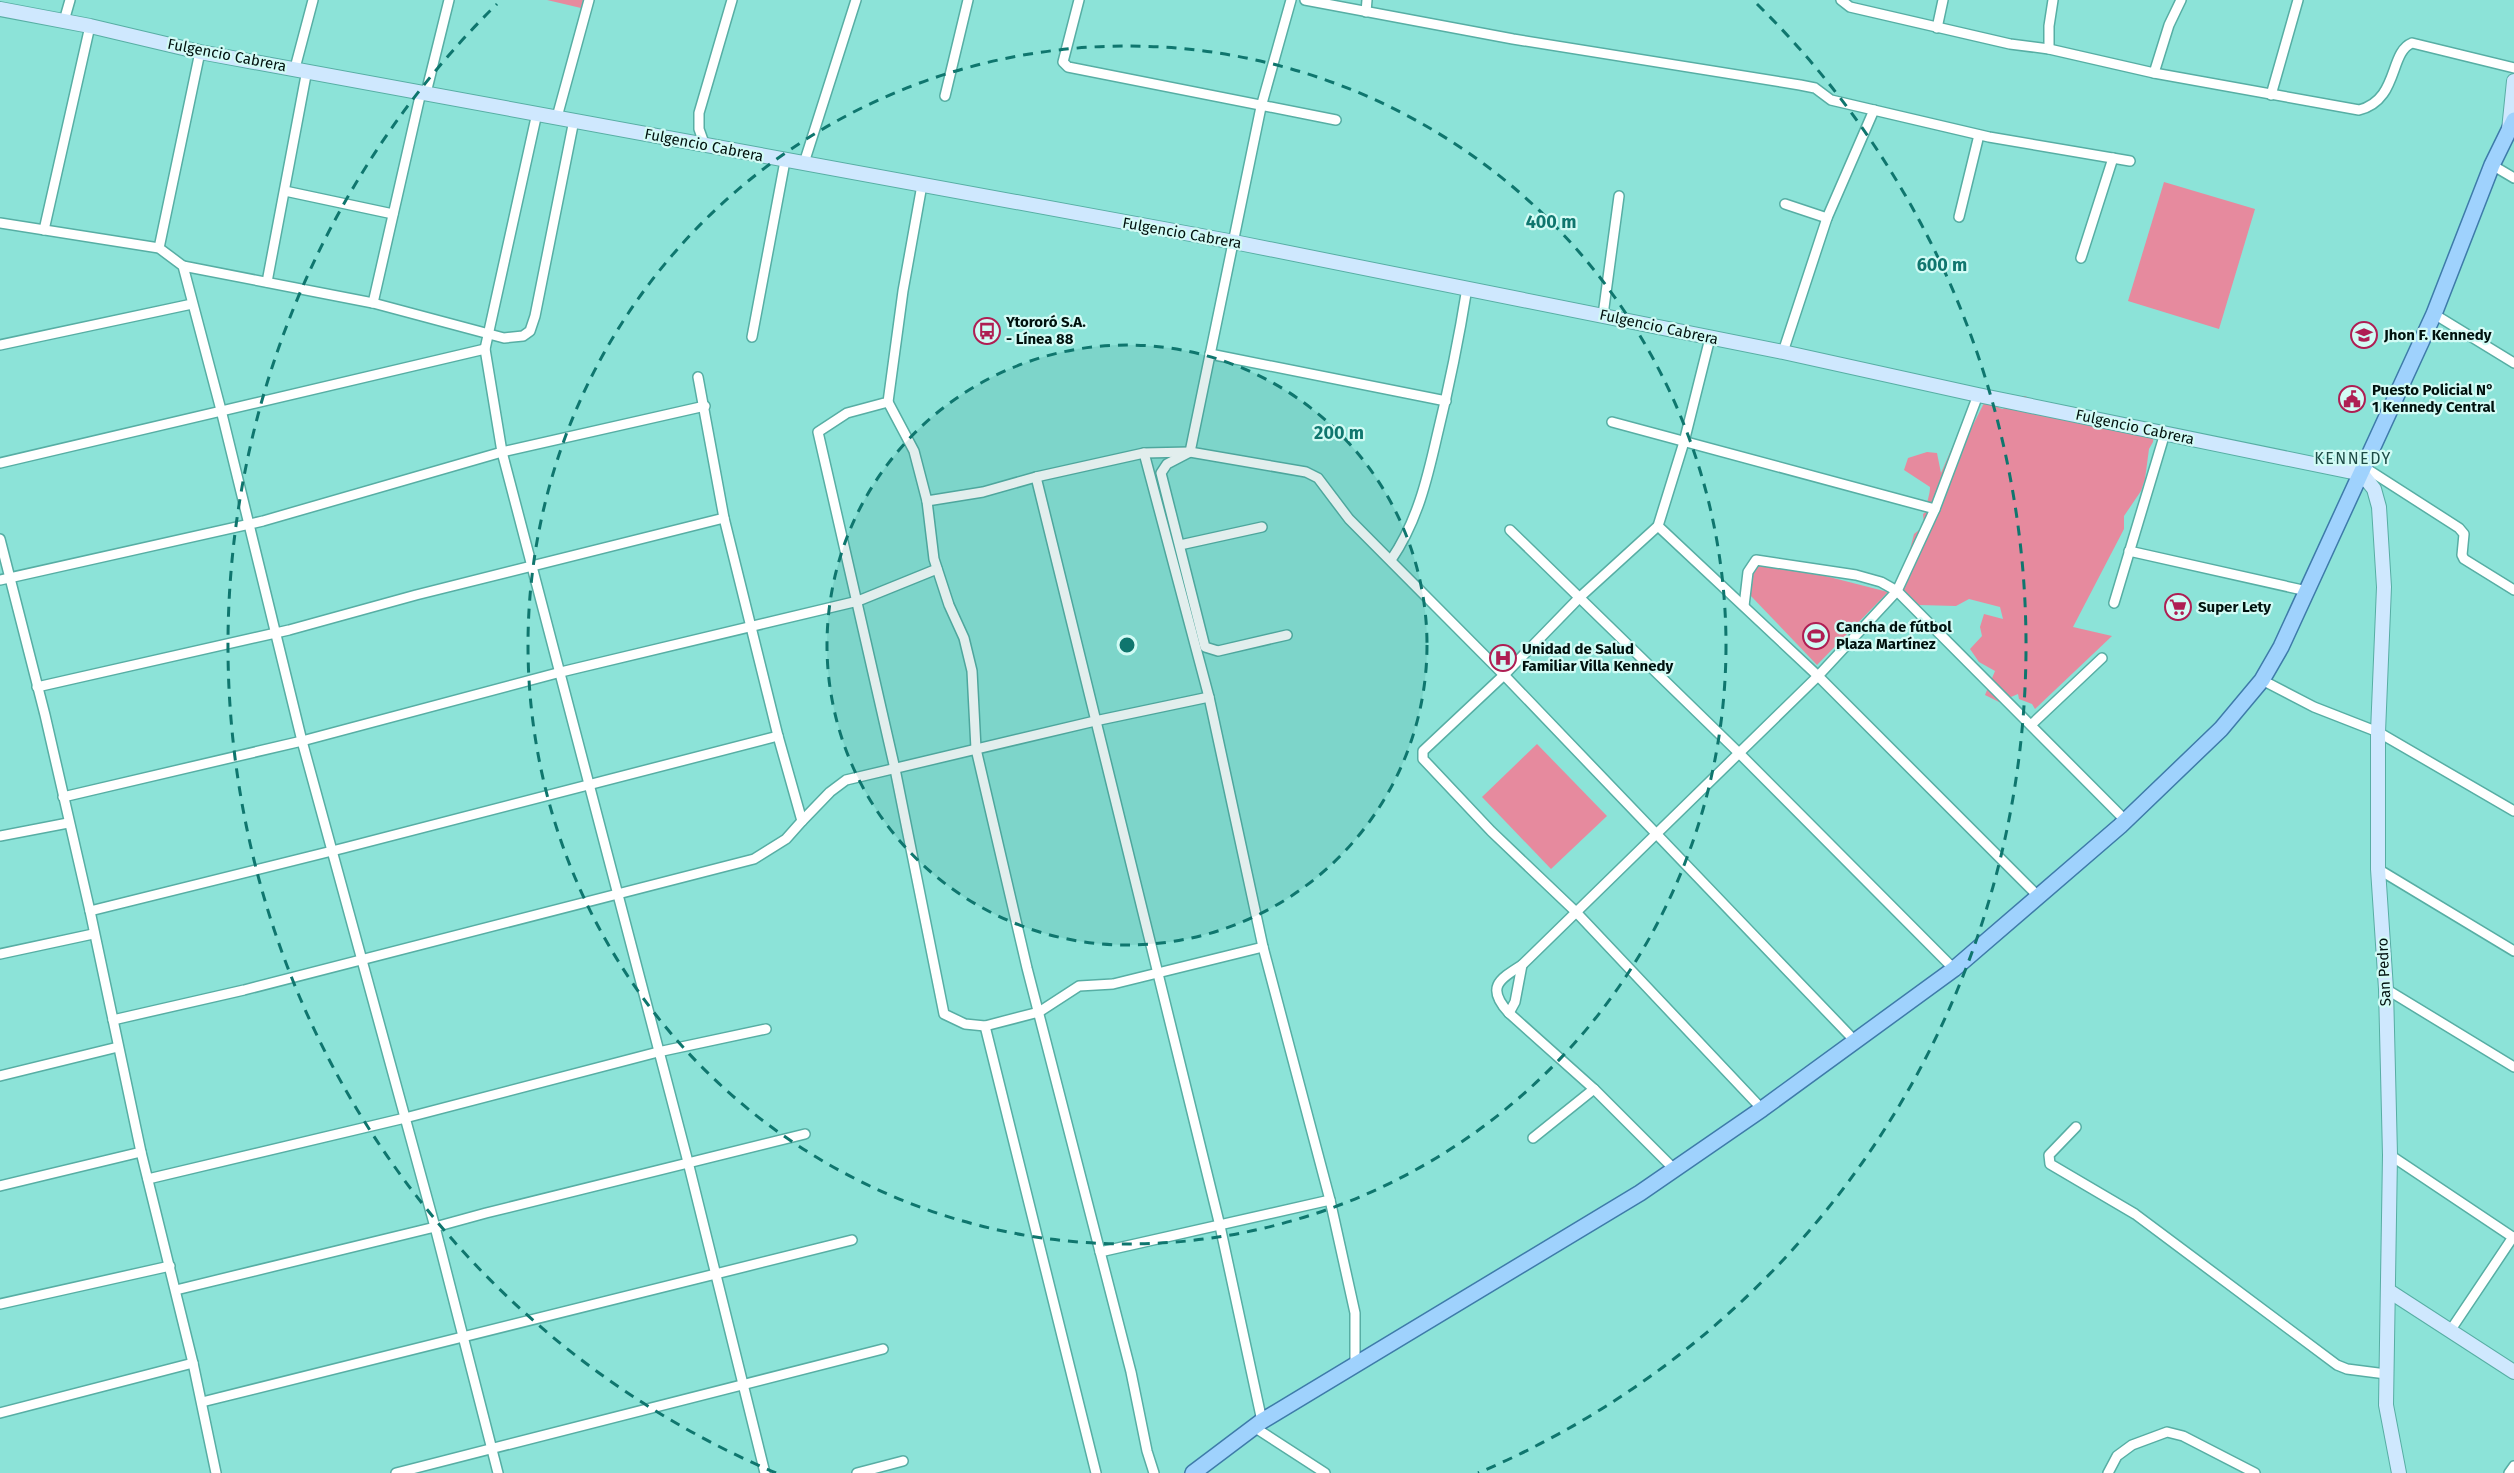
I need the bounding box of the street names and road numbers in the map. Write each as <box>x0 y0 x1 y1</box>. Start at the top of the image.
street label: Fulgencio Cabrera <box>166 35 288 75</box>
street label: Fulgencio Cabrera <box>643 125 765 165</box>
street label: Fulgencio Cabrera <box>1121 214 1243 252</box>
street label: Fulgencio Cabrera <box>1598 306 1720 348</box>
street label: Fulgencio Cabrera <box>2074 406 2196 448</box>
street label: San Pedro <box>2373 937 2395 1007</box>

